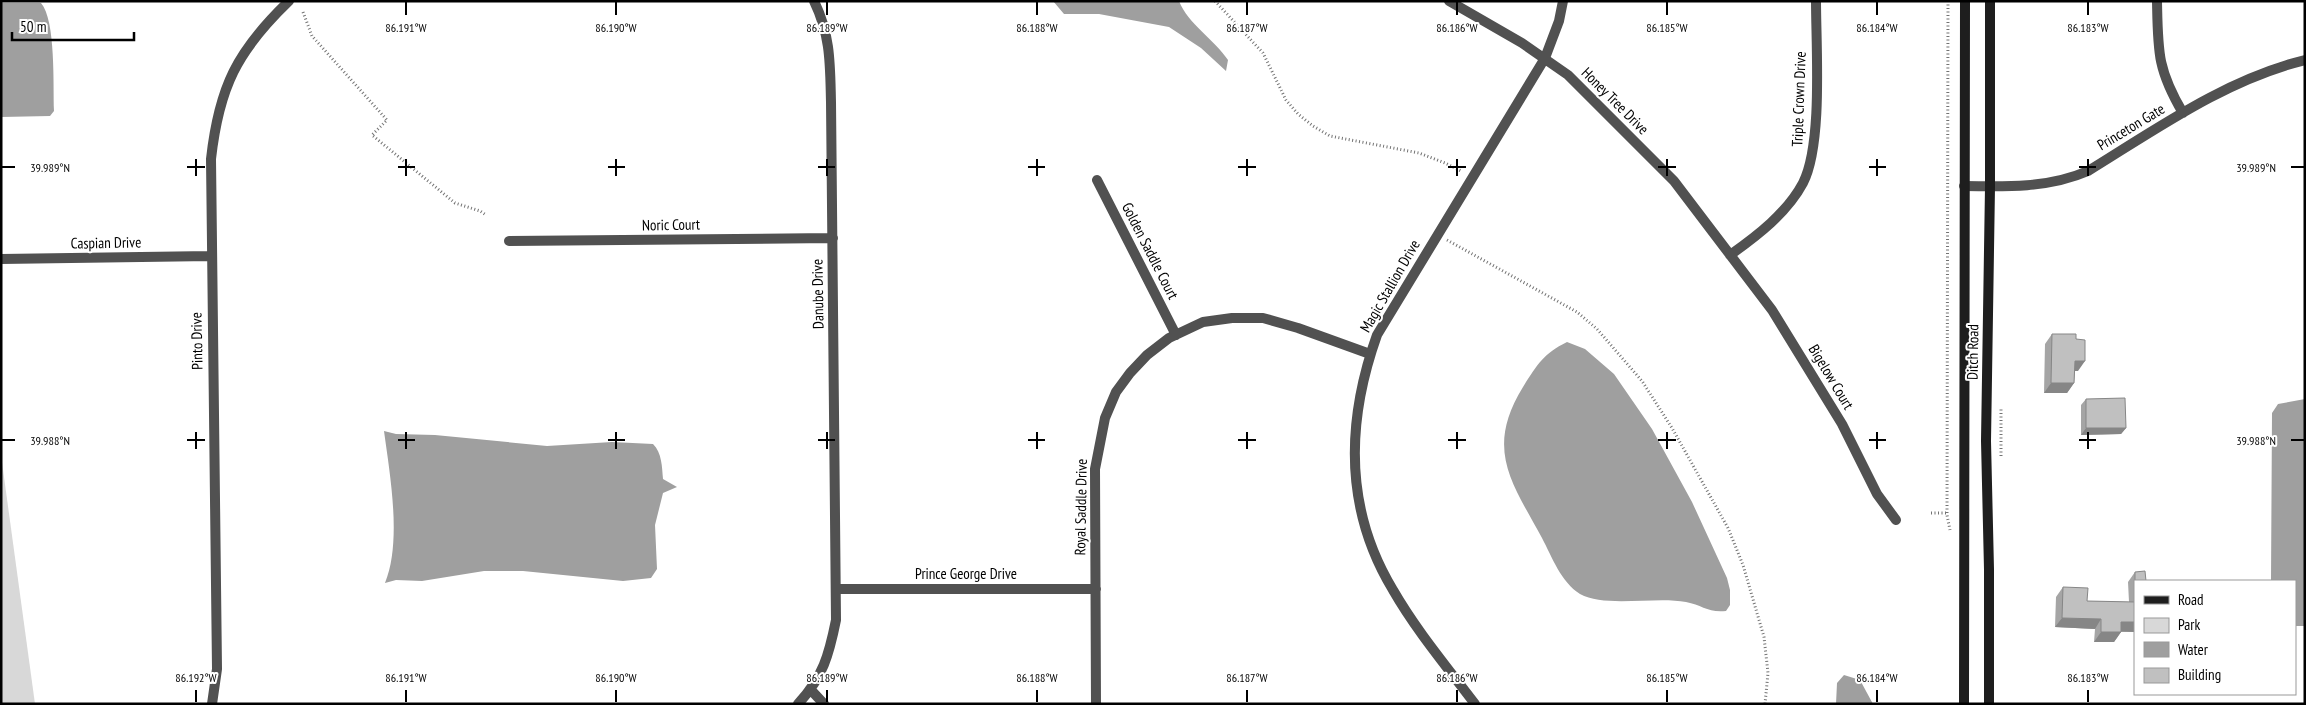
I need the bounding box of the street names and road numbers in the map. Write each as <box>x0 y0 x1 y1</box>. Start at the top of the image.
street label: Triple Crown Drive <box>1787 51 1810 147</box>
street label: Honey Tree Drive <box>1578 63 1653 138</box>
street label: Princeton Gate <box>2094 99 2168 154</box>
street label: Golden Saddle Court <box>1118 199 1183 302</box>
street label: Noric Court <box>642 214 700 235</box>
street label: Caspian Drive <box>71 232 141 253</box>
street label: Magic Stallion Drive <box>1355 236 1424 335</box>
street label: Danube Drive <box>807 259 828 329</box>
street label: Pinto Drive <box>186 312 207 370</box>
street label: Ditch Road <box>1963 324 1982 380</box>
street label: Bigelow Court <box>1805 341 1858 413</box>
street label: Royal Saddle Drive <box>1070 458 1091 556</box>
street label: Prince George Drive <box>915 564 1017 583</box>

